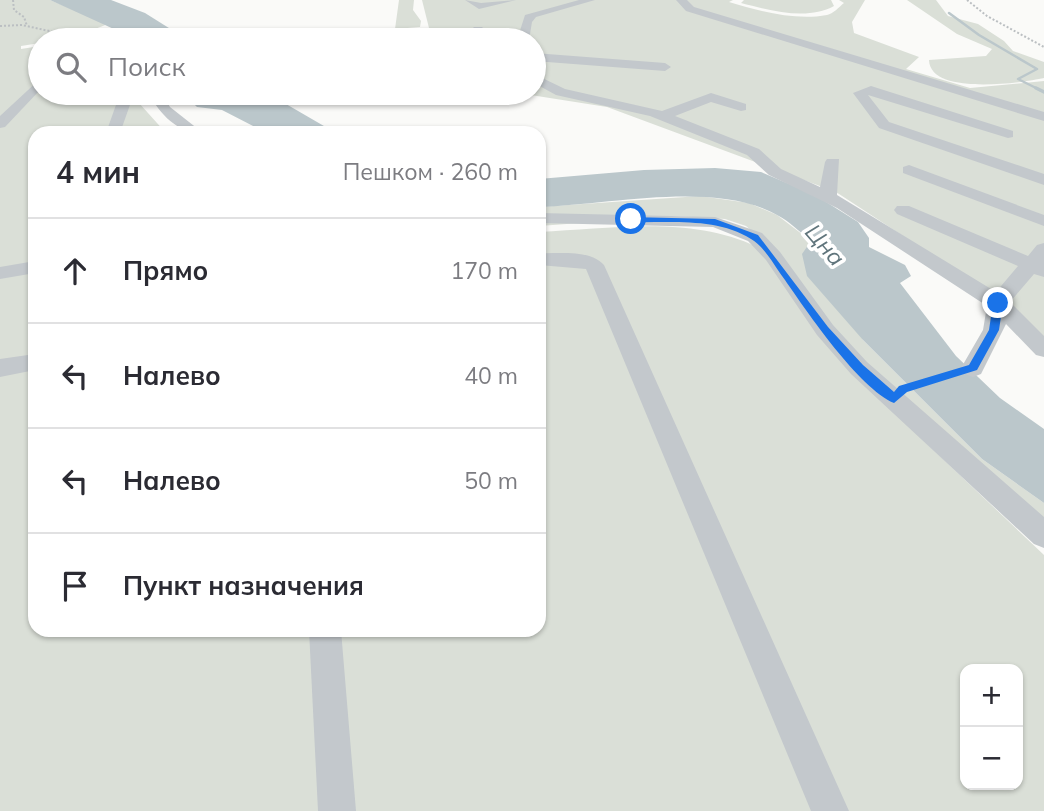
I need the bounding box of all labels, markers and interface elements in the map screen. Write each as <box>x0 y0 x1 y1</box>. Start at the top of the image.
search box <box>28 28 546 105</box>
icon: search <box>52 48 90 86</box>
text: Поиск <box>108 50 186 83</box>
text: 4 мин <box>56 153 140 191</box>
text: Пешком · 260 m <box>343 157 518 186</box>
route start <box>615 203 646 234</box>
water label: Цна <box>799 218 851 272</box>
icon: ahead <box>56 252 94 290</box>
text: Прямо <box>123 254 208 287</box>
text: 170 m <box>450 256 518 285</box>
route end <box>982 287 1013 318</box>
icon: left <box>56 357 94 395</box>
text: Налево <box>123 359 221 392</box>
text: 40 m <box>464 361 518 390</box>
icon: left <box>56 462 94 500</box>
text: Налево <box>123 464 221 497</box>
text: 50 m <box>464 466 518 495</box>
icon: arrive <box>56 567 94 605</box>
text: Пункт назначения <box>123 569 364 602</box>
map controls <box>960 664 1023 790</box>
button: + <box>960 664 1023 727</box>
button: − <box>960 727 1023 790</box>

